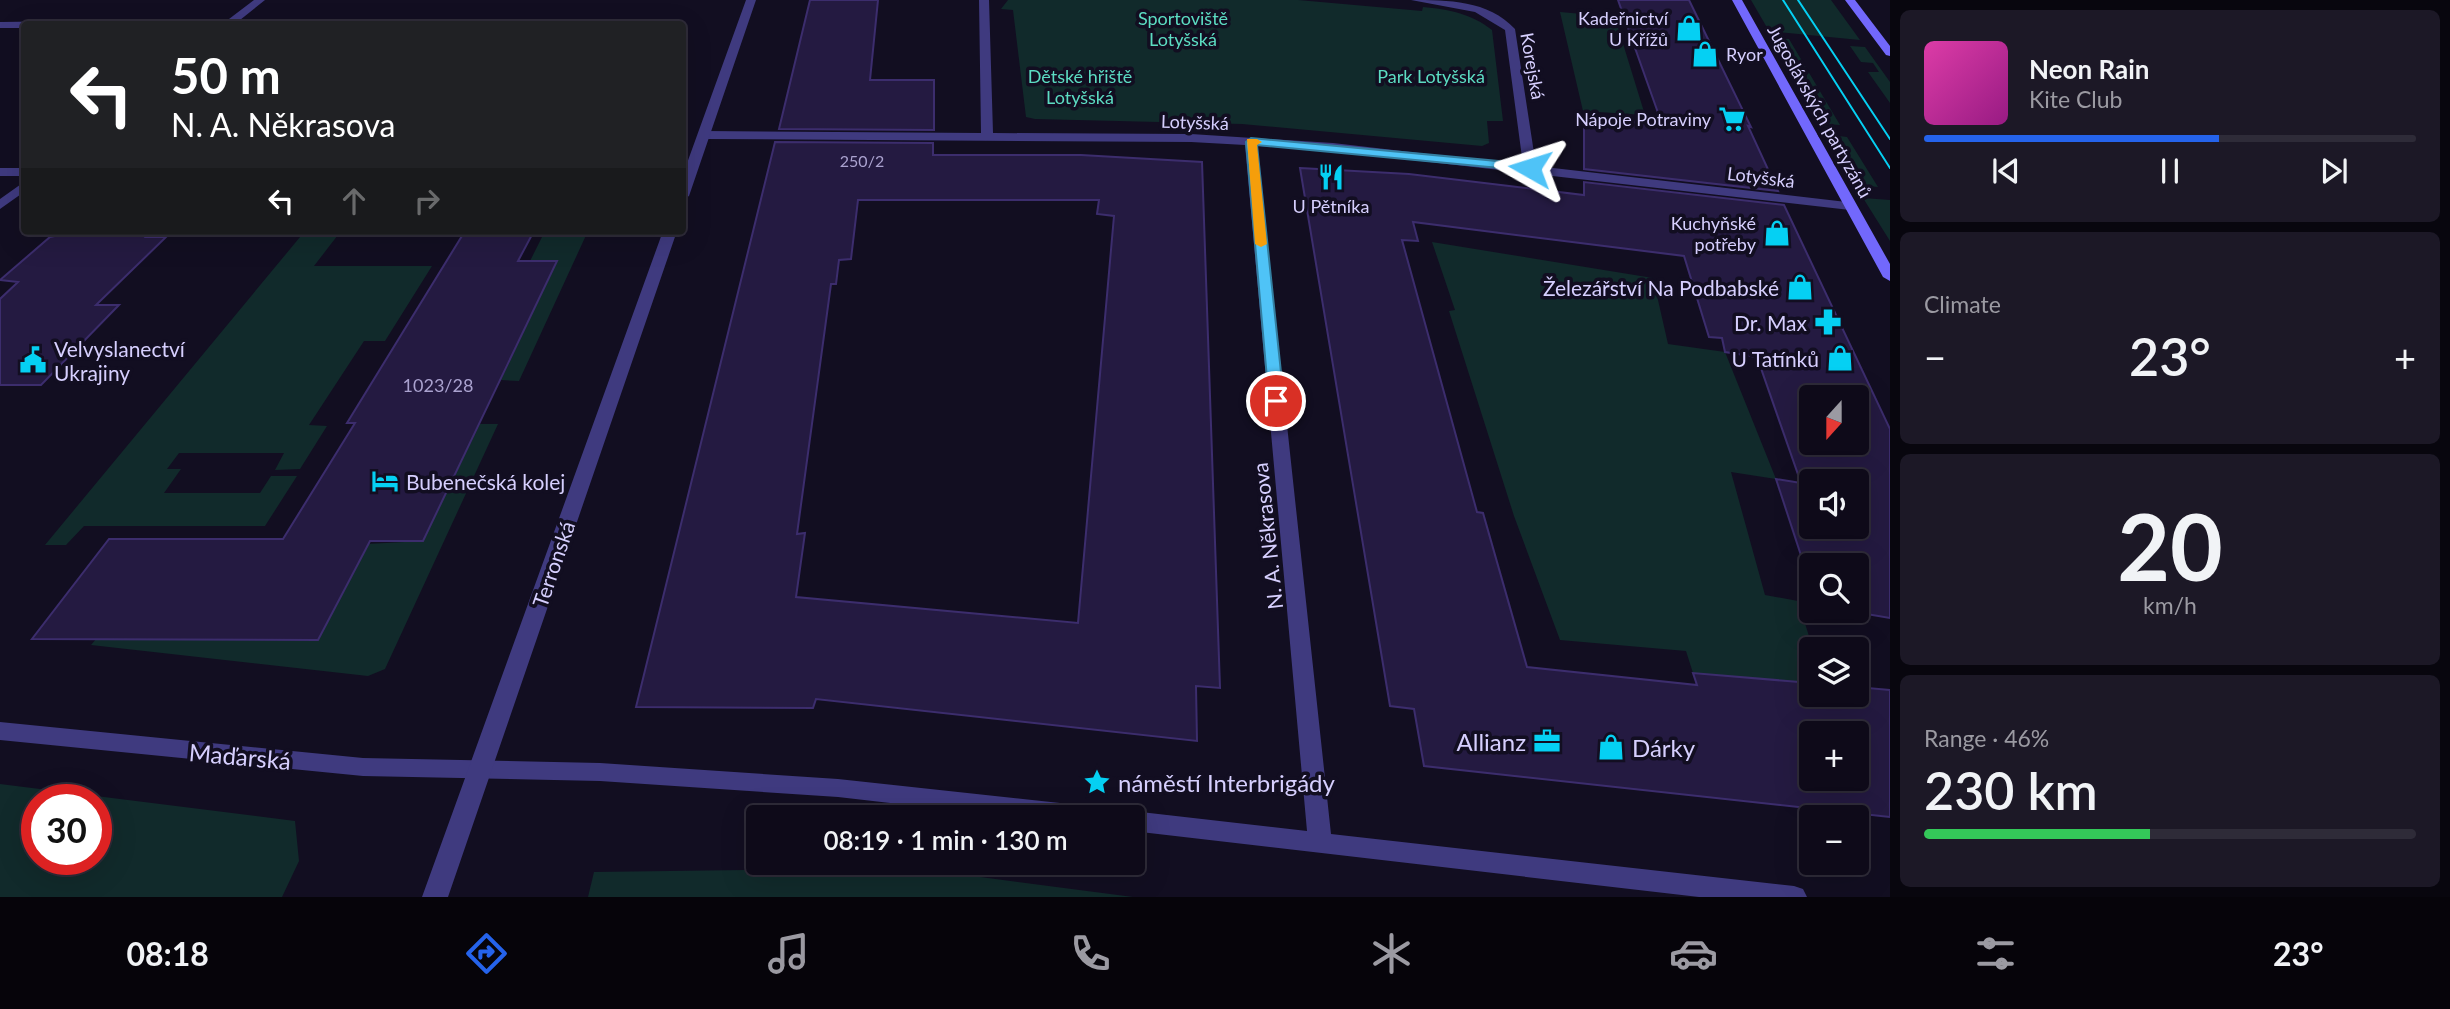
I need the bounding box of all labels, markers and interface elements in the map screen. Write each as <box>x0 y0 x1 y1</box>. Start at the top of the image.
park label: Sportoviště Lotyšská <box>1138 7 1228 50</box>
place label: Kadeřnictví U Křížů <box>1578 7 1669 50</box>
shop icon: Kadeřnictví U Křížů <box>1674 13 1704 43</box>
street label: Jugoslávských partyzánů <box>1763 21 1877 201</box>
street label: Korejská <box>1516 31 1550 101</box>
shop icon: Ryor <box>1690 39 1720 69</box>
place label: Ryor <box>1726 43 1763 65</box>
text: 50 m <box>171 46 281 104</box>
icon: left <box>56 49 147 140</box>
text: Neon Rain <box>2029 53 2149 85</box>
park label: Dětské hřiště Lotyšská <box>1028 65 1132 108</box>
park label: Park Lotyšská <box>1377 65 1485 87</box>
text: Kite Club <box>2029 85 2122 113</box>
supermarket icon: Nápoje Potraviny <box>1717 104 1747 134</box>
text: N. A. Někrasova <box>171 105 396 144</box>
place label: Nápoje Potraviny <box>1575 108 1712 130</box>
street label: Lotyšská <box>1161 110 1229 134</box>
position arrow <box>1493 131 1567 205</box>
house number: 250/2 <box>840 151 884 170</box>
icon: previous <box>1987 152 2025 190</box>
icon: pause <box>2151 152 2189 190</box>
icon: next <box>2315 152 2353 190</box>
restaurant icon: U Pětníka <box>1316 162 1346 192</box>
street label: Lotyšská <box>1726 162 1796 192</box>
icon: left <box>262 182 300 220</box>
icon: ahead <box>335 182 373 220</box>
icon: right <box>408 182 446 220</box>
place label: U Pětníka <box>1293 195 1369 217</box>
place label: Kuchyňské potřeby <box>1671 212 1757 255</box>
shop icon: Kuchyňské potřeby <box>1762 218 1792 248</box>
shop icon: Železářství Na Podbabské <box>1785 272 1815 302</box>
place label: Železářství Na Podbabské <box>1543 275 1779 300</box>
text: Climate <box>1924 290 2001 318</box>
pharmacy icon: Dr. Max <box>1813 307 1843 337</box>
place label: Dr. Max <box>1734 310 1808 335</box>
text: 23° <box>2129 325 2211 387</box>
text: − <box>1924 334 1946 380</box>
text: + <box>2394 334 2416 380</box>
place label: Velvyslanectví Ukrajiny <box>54 336 186 385</box>
shop icon: U Tatínků <box>1825 343 1855 373</box>
public building icon: Velvyslanectví Ukrajiny <box>18 345 48 375</box>
place label: U Tatínků <box>1731 346 1819 371</box>
pin <box>1246 371 1306 431</box>
house number: 1023/28 <box>403 374 473 396</box>
icon: arrive <box>1257 382 1295 420</box>
north arrow <box>1799 385 1869 455</box>
map controls <box>1799 385 1869 875</box>
street label: N. A. Někrasova <box>1247 461 1287 611</box>
hotel icon: Bubenečská kolej <box>370 466 400 496</box>
place label: Bubenečská kolej <box>406 469 565 494</box>
button: sound <box>1799 469 1869 539</box>
text: 20 <box>2117 491 2223 600</box>
street label: Terronská <box>527 518 579 610</box>
button: search <box>1799 553 1869 623</box>
text: km/h <box>2143 591 2197 619</box>
button: layers <box>1799 637 1869 707</box>
button: + <box>1799 721 1869 791</box>
text: Range · 46% <box>1924 724 2049 752</box>
office icon: Allianz <box>1532 726 1562 756</box>
place label: Allianz <box>1457 727 1526 756</box>
shop icon: Dárky <box>1596 732 1626 762</box>
place label: Dárky <box>1632 733 1696 762</box>
street label: Maďarská <box>188 737 292 775</box>
text: 230 km <box>1924 759 2098 821</box>
place icon: náměstí Interbrigády <box>1082 767 1112 797</box>
place label: náměstí Interbrigády <box>1118 768 1336 797</box>
speed limit sign: 30 <box>21 784 112 875</box>
button: − <box>1799 805 1869 875</box>
text: 08:19 · 1 min · 130 m <box>823 824 1068 856</box>
icon: directions <box>462 929 511 978</box>
icon: music <box>764 929 813 978</box>
icon: phone <box>1066 929 1115 978</box>
icon: climate <box>1367 929 1416 978</box>
icon: car <box>1669 929 1718 978</box>
icon: filters <box>1971 929 2020 978</box>
text: 08:18 <box>126 934 209 973</box>
text: 23° <box>2273 934 2323 973</box>

